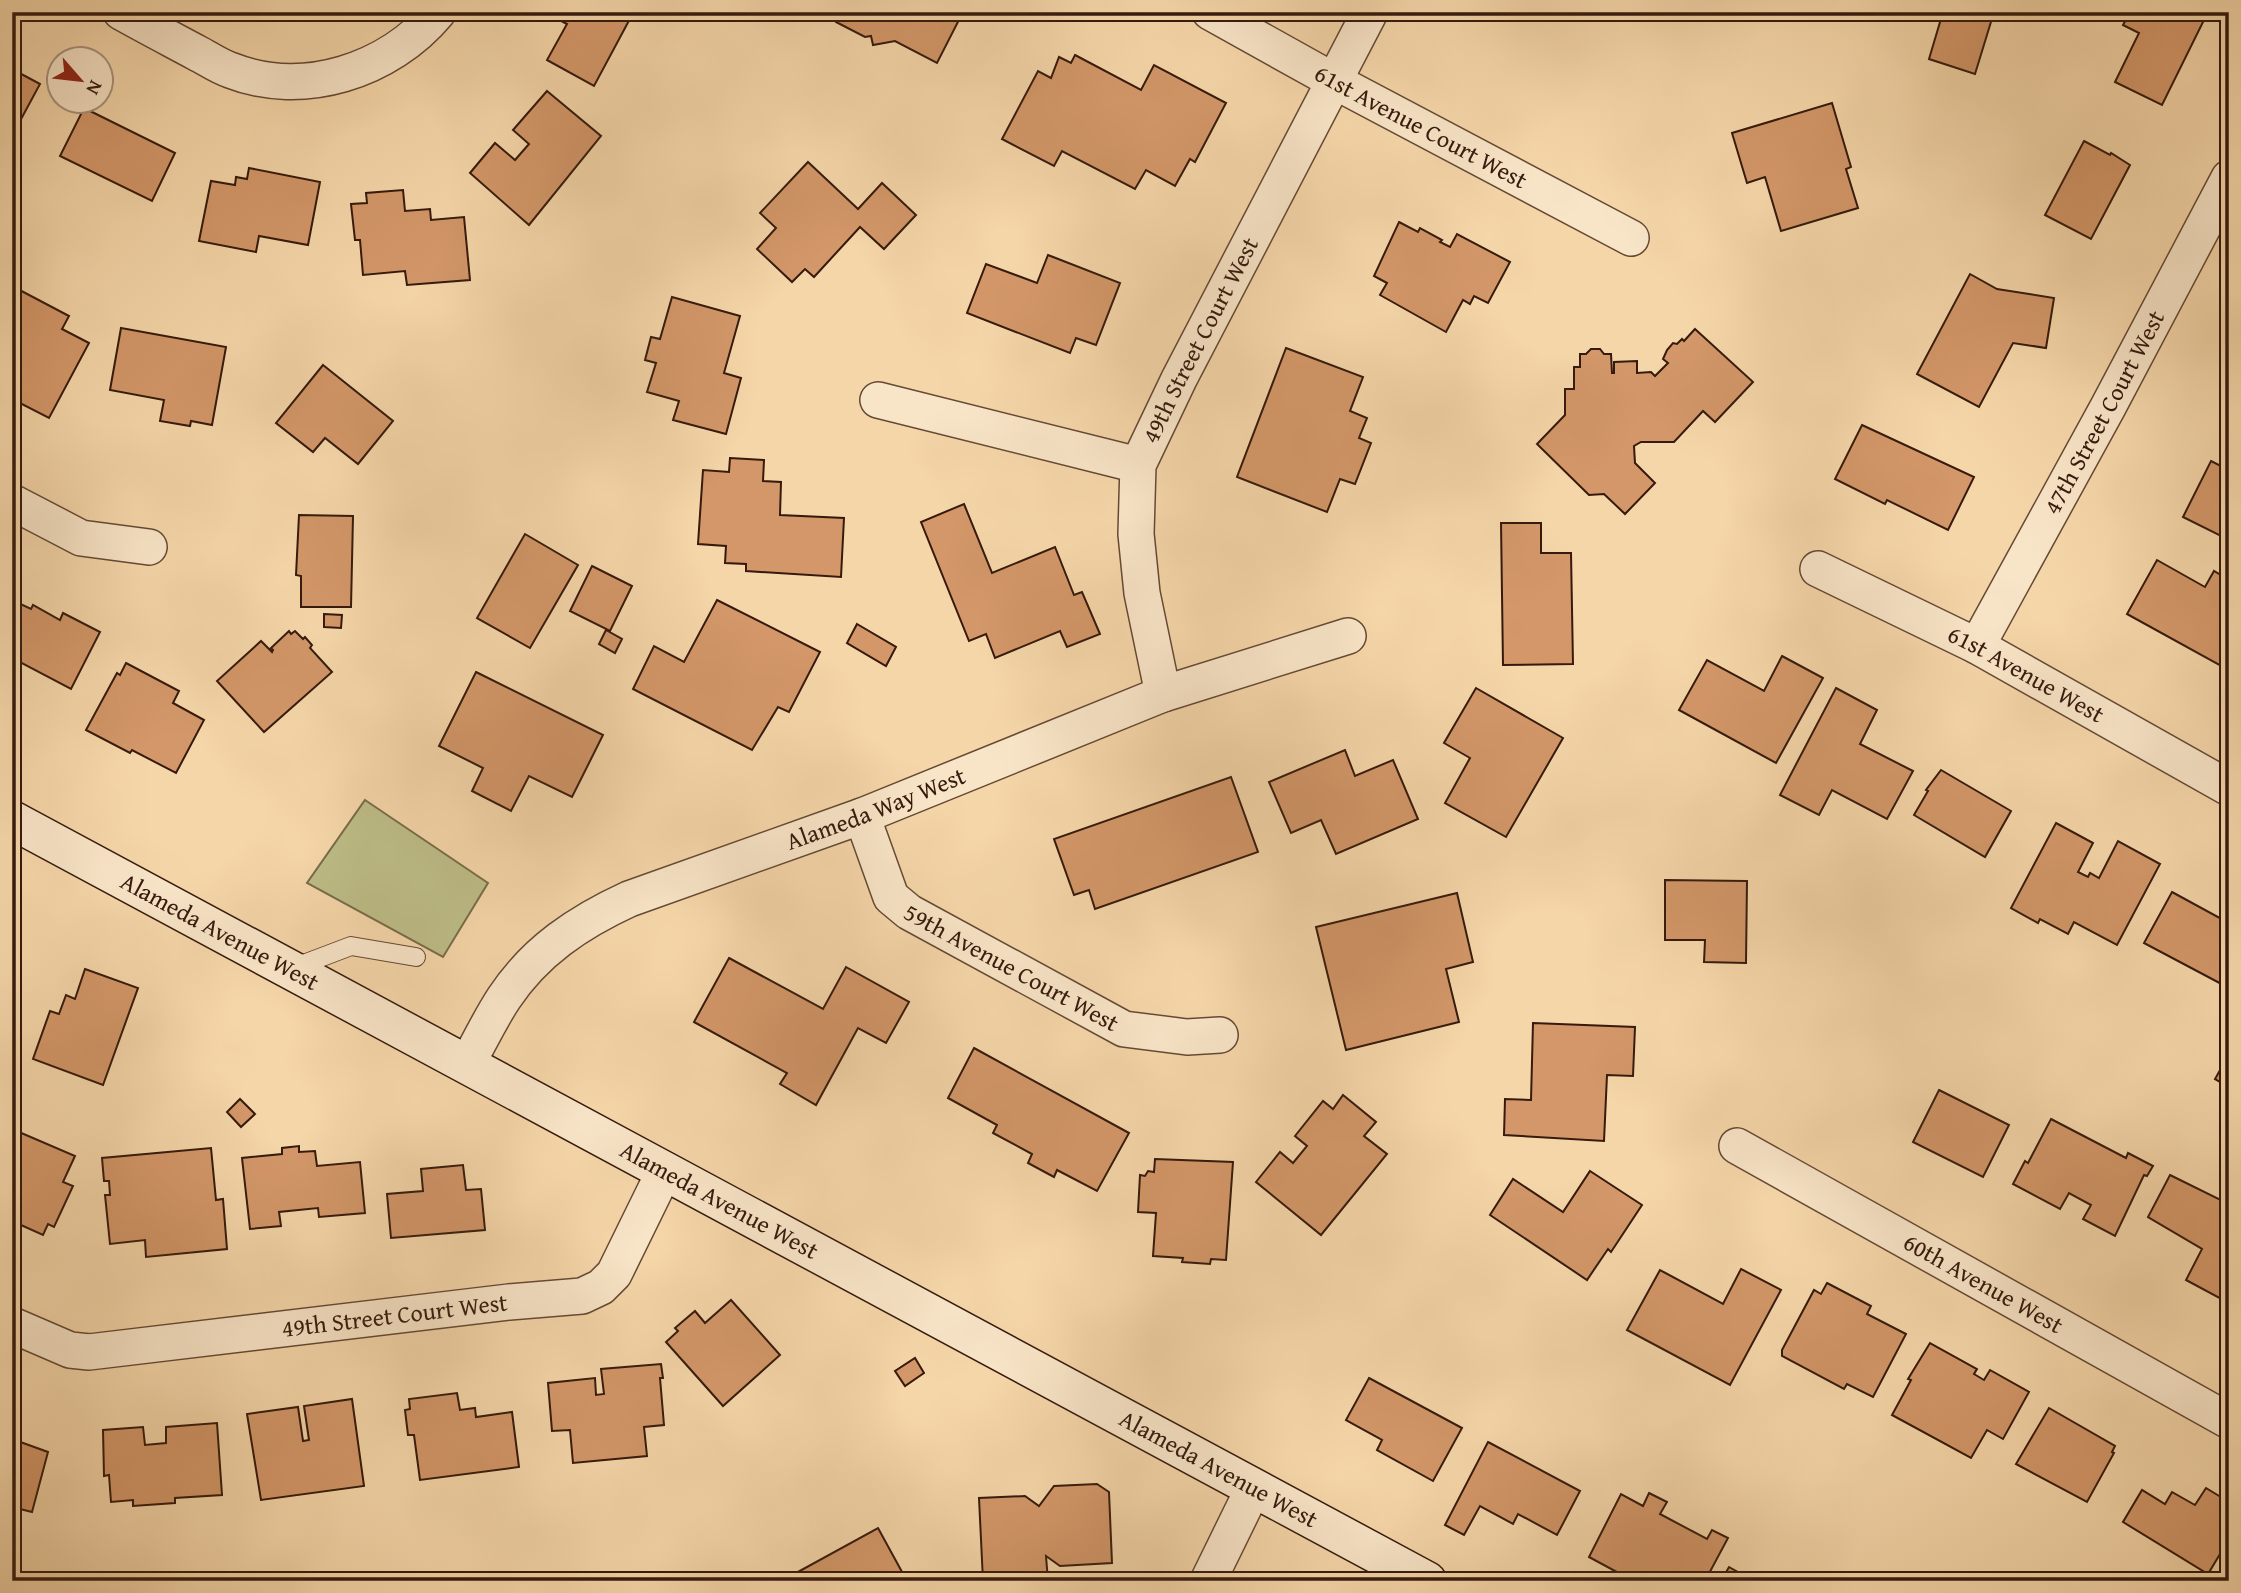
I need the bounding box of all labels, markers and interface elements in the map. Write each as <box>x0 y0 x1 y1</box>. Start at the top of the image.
north arrow <box>46 46 116 116</box>
street label: 61st Avenue Court West <box>1308 56 1534 197</box>
text: N <box>80 76 110 100</box>
street label: 49th Street Court West <box>1133 230 1267 449</box>
street label: 47th Street Court West <box>2034 304 2173 521</box>
street label: 61st Avenue West <box>1942 616 2111 731</box>
street label: Alameda Way West <box>781 758 971 859</box>
street label: Alameda Avenue West <box>115 864 326 999</box>
street label: 59th Avenue Court West <box>898 894 1126 1040</box>
street label: Alameda Avenue West <box>614 1132 825 1268</box>
street label: 60th Avenue West <box>1897 1224 2070 1342</box>
street label: 49th Street Court West <box>280 1284 510 1346</box>
street label: Alameda Avenue West <box>1113 1401 1325 1536</box>

